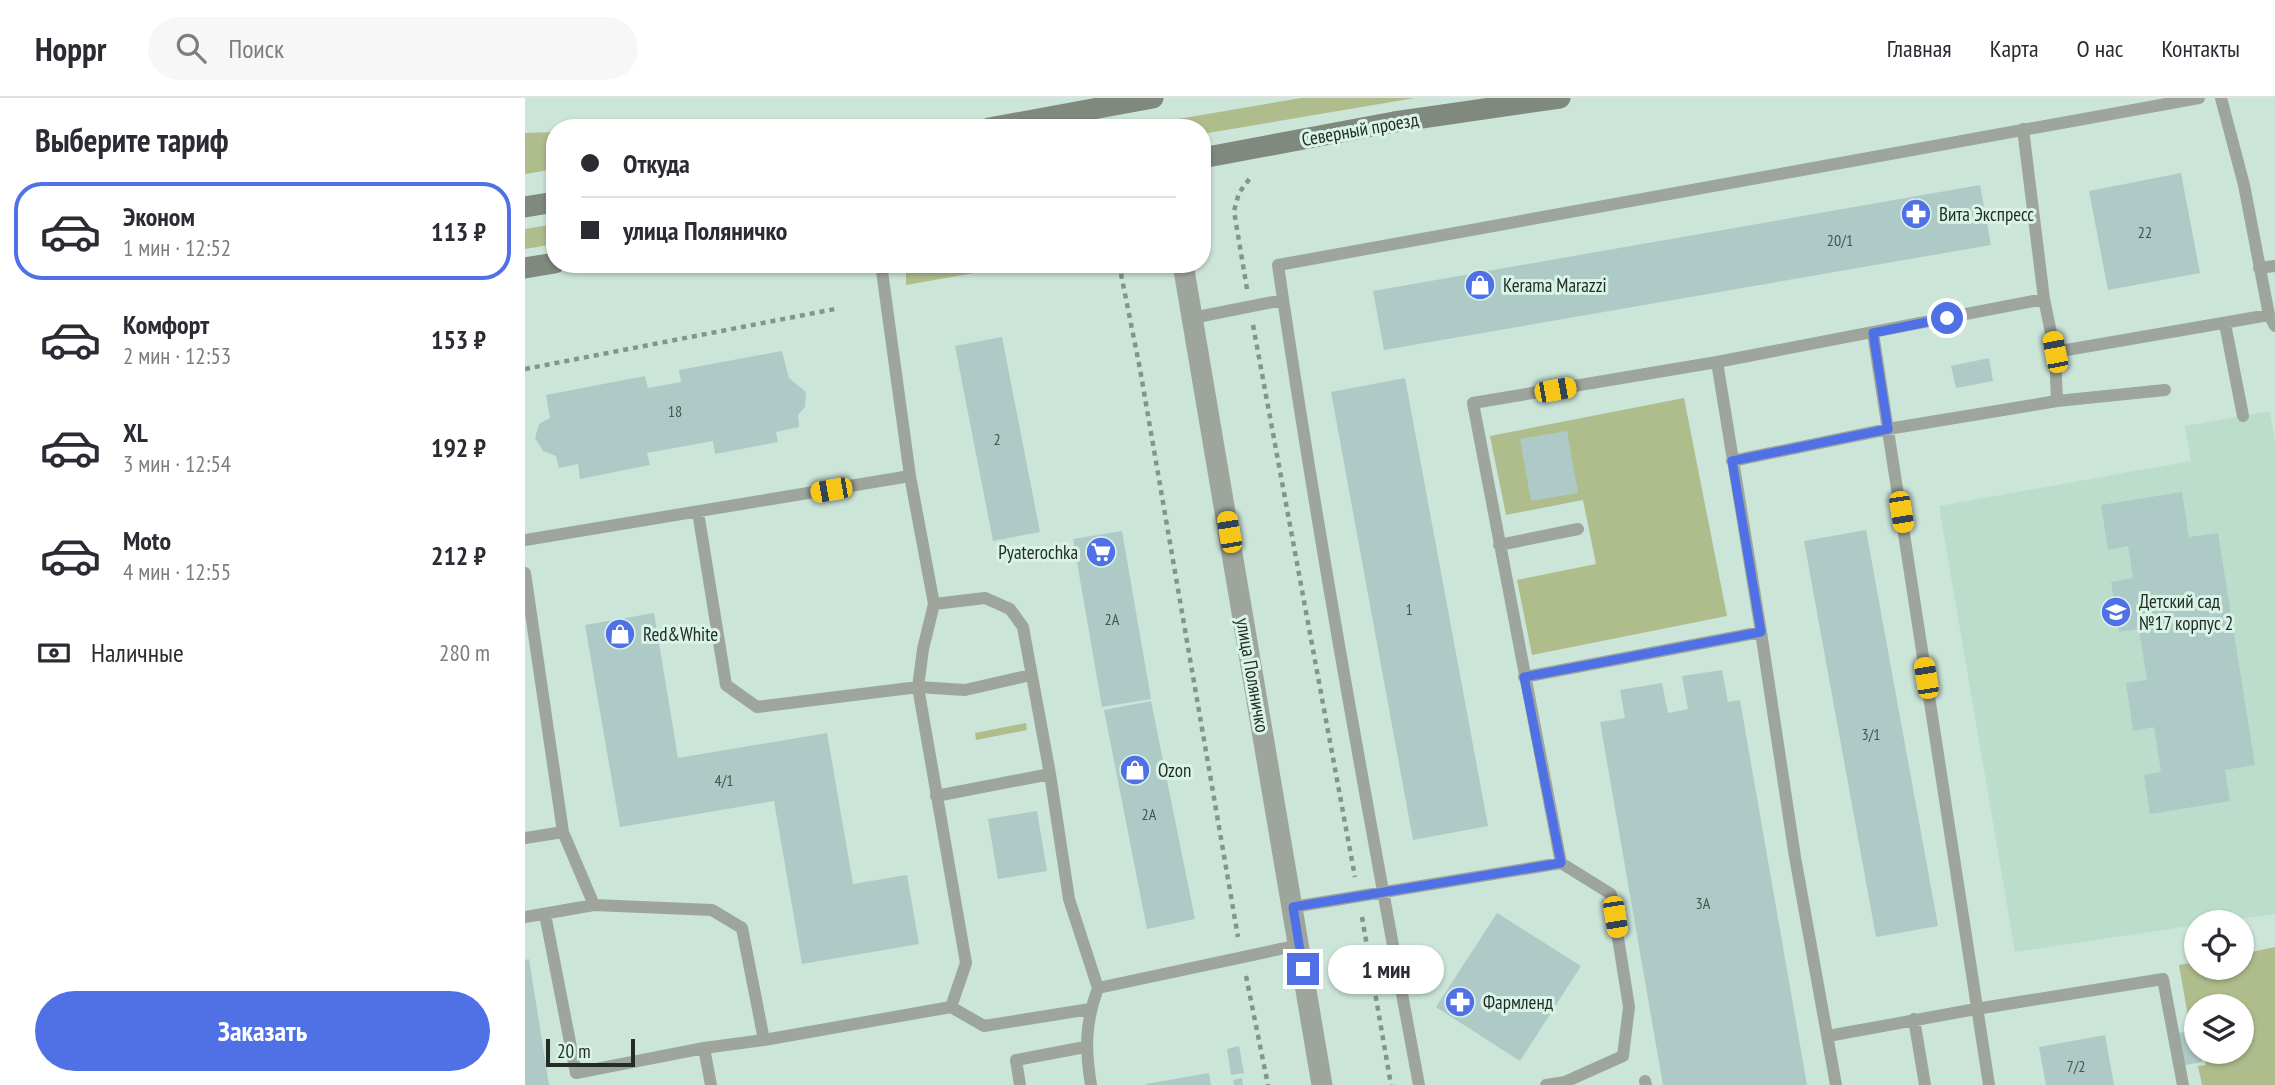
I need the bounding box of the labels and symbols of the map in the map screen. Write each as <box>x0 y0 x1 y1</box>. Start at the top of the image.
street label: Северный проезд <box>1300 107 1421 151</box>
pharmacy icon: Вита Экспресс <box>1899 197 1933 231</box>
place label: Вита Экспресс <box>1939 202 2034 226</box>
house number: 22 <box>2138 222 2152 242</box>
house number: 20/1 <box>1827 230 1853 250</box>
shop icon: Kerama Marazzi <box>1463 268 1497 302</box>
place label: Kerama Marazzi <box>1503 273 1607 297</box>
route start <box>1931 302 1963 334</box>
car <box>2041 329 2070 375</box>
car <box>1533 376 1578 404</box>
house number: 18 <box>668 401 682 421</box>
house number: 2 <box>993 429 1001 449</box>
car <box>809 476 854 504</box>
car <box>1888 490 1915 534</box>
car <box>1216 509 1243 555</box>
supermarket icon: Pyaterochka <box>1084 535 1118 569</box>
place label: Pyaterochka <box>998 540 1078 564</box>
place label: Детский сад №17 корпус 2 <box>2139 589 2233 635</box>
school or university icon: Детский сад №17 корпус 2 <box>2099 595 2133 629</box>
house number: 1 <box>1405 599 1413 619</box>
house number: 2А <box>1105 609 1120 629</box>
street label: улица Поляничко <box>1231 616 1275 734</box>
shop icon: Red&White <box>603 617 637 651</box>
place label: Red&White <box>643 622 718 646</box>
car <box>1913 656 1940 700</box>
house number: 3/1 <box>1861 724 1881 744</box>
shop icon: Ozon <box>1118 753 1152 787</box>
place label: Ozon <box>1158 758 1191 782</box>
house number: 4/1 <box>714 770 734 790</box>
house number: 2А <box>1142 804 1157 824</box>
house number: 3А <box>1696 893 1711 913</box>
car <box>1602 895 1629 939</box>
callout: 1 мин <box>1327 944 1443 994</box>
route end <box>1287 953 1319 985</box>
pharmacy icon: Фармленд <box>1443 985 1477 1019</box>
place label: Фармленд <box>1483 990 1554 1014</box>
scale bar <box>546 1036 635 1068</box>
house number: 7/2 <box>2066 1056 2086 1076</box>

